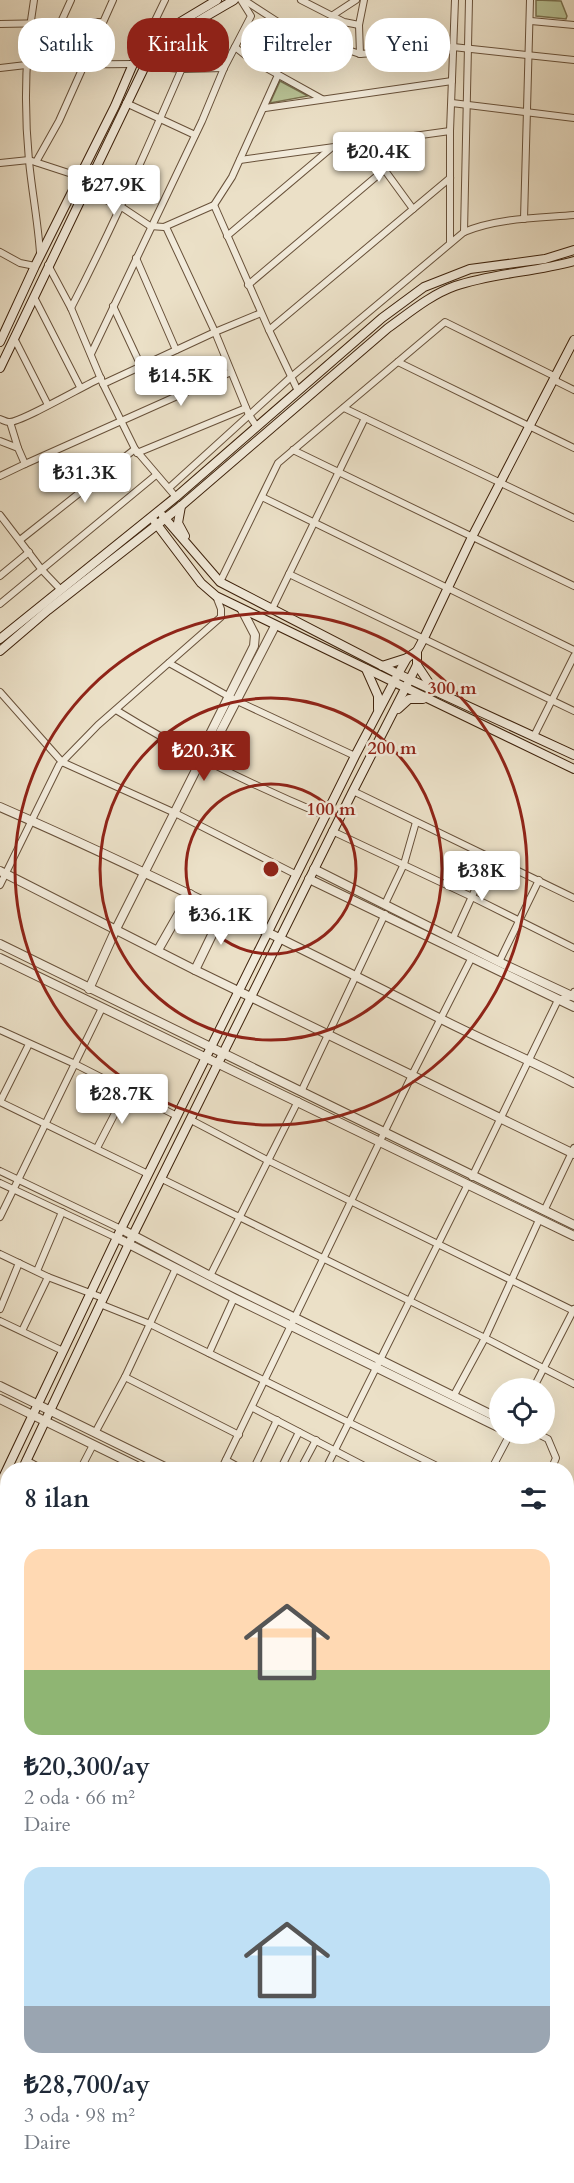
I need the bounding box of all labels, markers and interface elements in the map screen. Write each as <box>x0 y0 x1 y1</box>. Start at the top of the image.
chip: Satılık <box>18 18 115 72</box>
chip: Kiralık <box>127 18 229 72</box>
chip: Filtreler <box>241 18 353 72</box>
chip: Yeni <box>365 18 450 72</box>
pin: ₺20.4K <box>330 132 428 183</box>
text: ₺20.4K <box>347 138 411 165</box>
pin: ₺27.9K <box>65 165 163 216</box>
text: ₺27.9K <box>82 171 146 198</box>
pin: ₺14.5K <box>132 356 230 407</box>
text: ₺14.5K <box>149 362 213 389</box>
pin: ₺31.3K <box>36 453 134 504</box>
text: ₺31.3K <box>53 459 117 486</box>
text: 300 m <box>427 676 477 701</box>
pin: ₺20.3K <box>155 731 253 782</box>
text: 200 m <box>367 736 417 761</box>
text: ₺20.3K <box>172 737 236 764</box>
text: 100 m <box>306 797 356 822</box>
pin: ₺38K <box>446 851 518 902</box>
text: ₺38K <box>458 857 506 884</box>
centre of rings <box>261 859 281 879</box>
pin: ₺36.1K <box>172 895 270 946</box>
text: ₺36.1K <box>189 901 253 928</box>
pin: ₺28.7K <box>73 1074 171 1125</box>
text: ₺28.7K <box>90 1080 154 1107</box>
map controls <box>489 1378 555 1444</box>
button: locate <box>489 1378 555 1444</box>
text: 8 ilan <box>24 1481 90 1516</box>
icon: filters <box>517 1482 550 1515</box>
icon: home <box>233 1588 341 1696</box>
text: ₺20,300/ay <box>24 1749 150 1784</box>
text: 2 oda · 66 m² <box>24 1784 135 1811</box>
text: Daire <box>24 1811 71 1838</box>
icon: home <box>233 1906 341 2014</box>
text: ₺28,700/ay <box>24 2067 150 2102</box>
text: 3 oda · 98 m² <box>24 2102 135 2129</box>
text: Daire <box>24 2129 71 2156</box>

